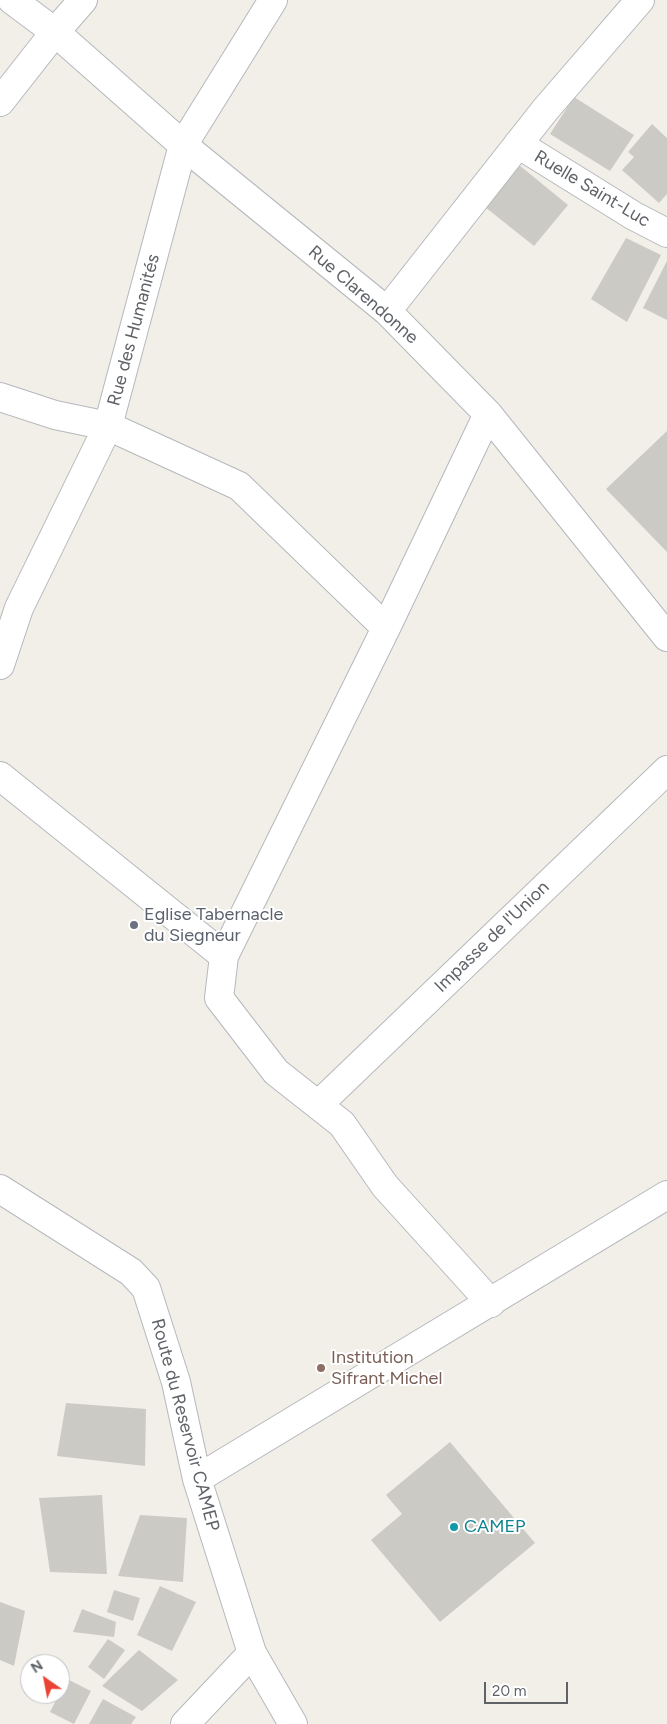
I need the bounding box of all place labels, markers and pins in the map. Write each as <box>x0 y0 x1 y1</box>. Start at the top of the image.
place label: Eglise Tabernacle du Siegneur <box>144 904 283 946</box>
marker: Eglise Tabernacle du Siegneur <box>128 919 140 931</box>
place label: Institution Sifrant Michel <box>331 1347 442 1390</box>
marker: Institution Sifrant Michel <box>315 1362 327 1374</box>
place label: CAMEP <box>464 1516 525 1538</box>
marker: CAMEP <box>448 1521 460 1533</box>

